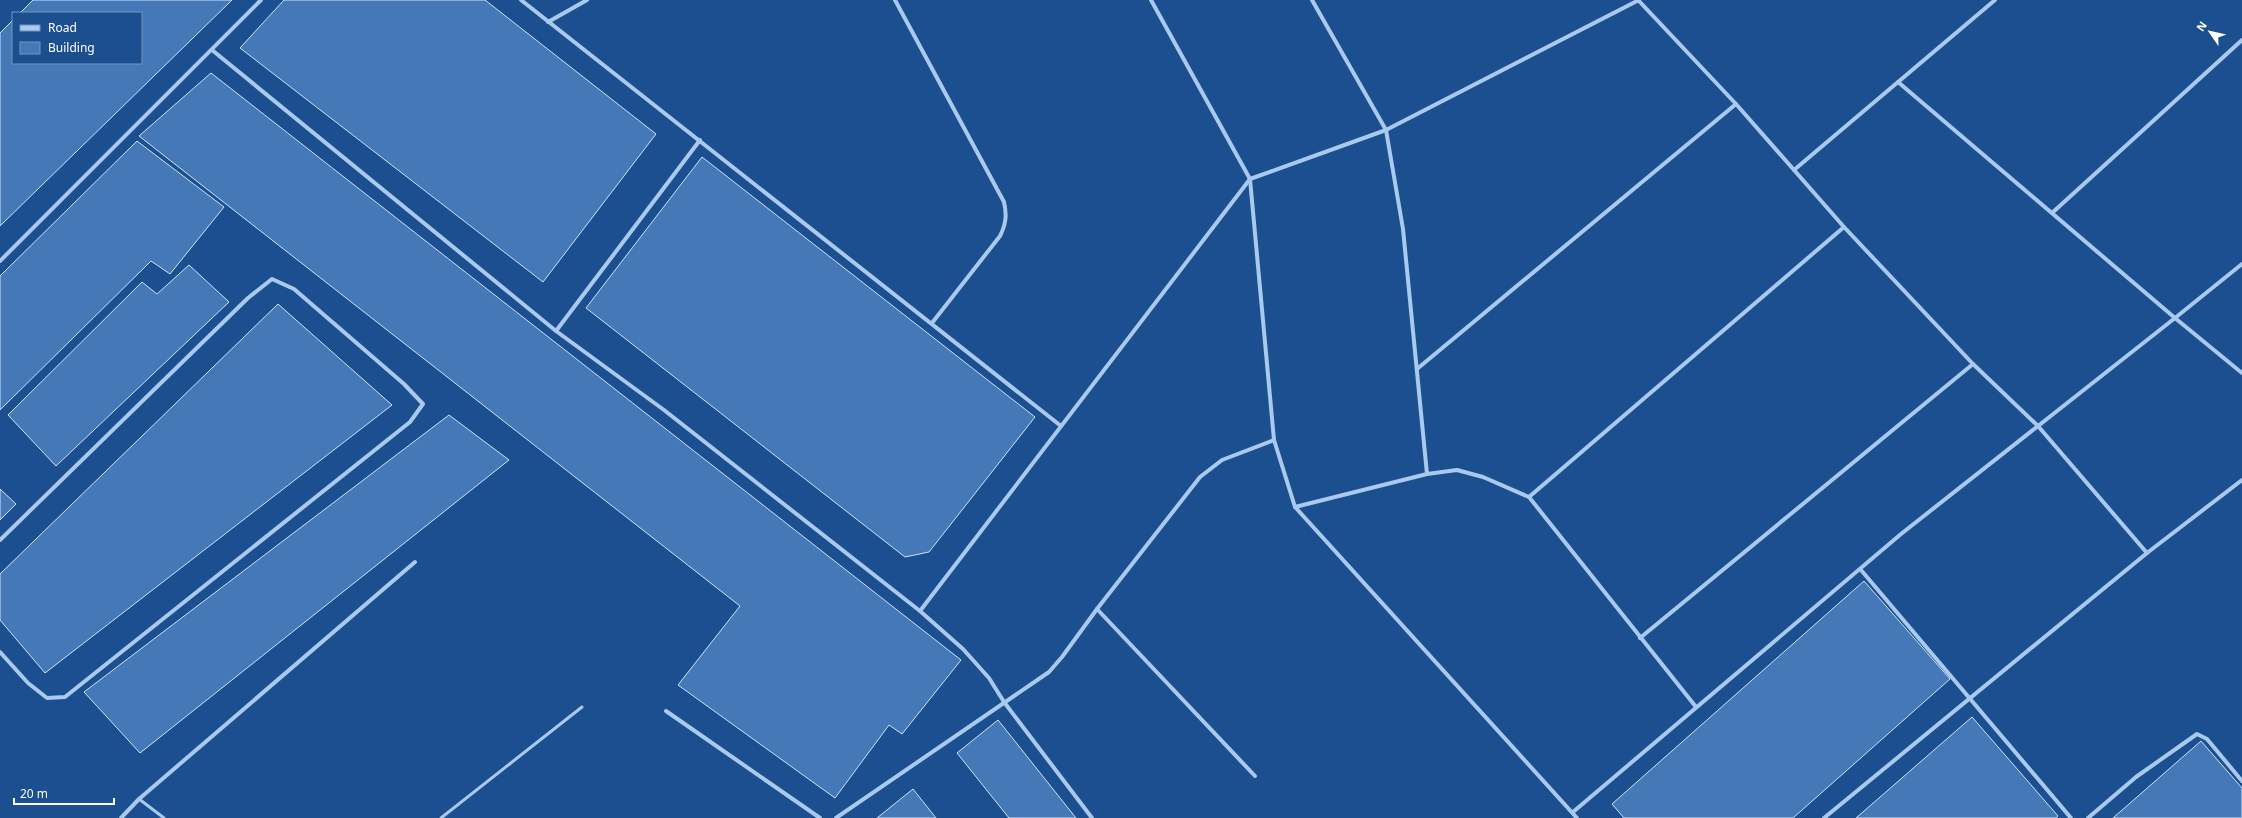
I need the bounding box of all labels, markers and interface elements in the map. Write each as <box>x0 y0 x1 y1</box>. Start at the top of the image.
legend <box>12 12 142 64</box>
north arrow <box>2190 12 2230 52</box>
text: N <box>2193 18 2210 34</box>
text: Road <box>48 19 77 36</box>
text: Building <box>48 39 95 56</box>
scale bar <box>14 780 114 806</box>
text: 20 m <box>20 785 48 802</box>

